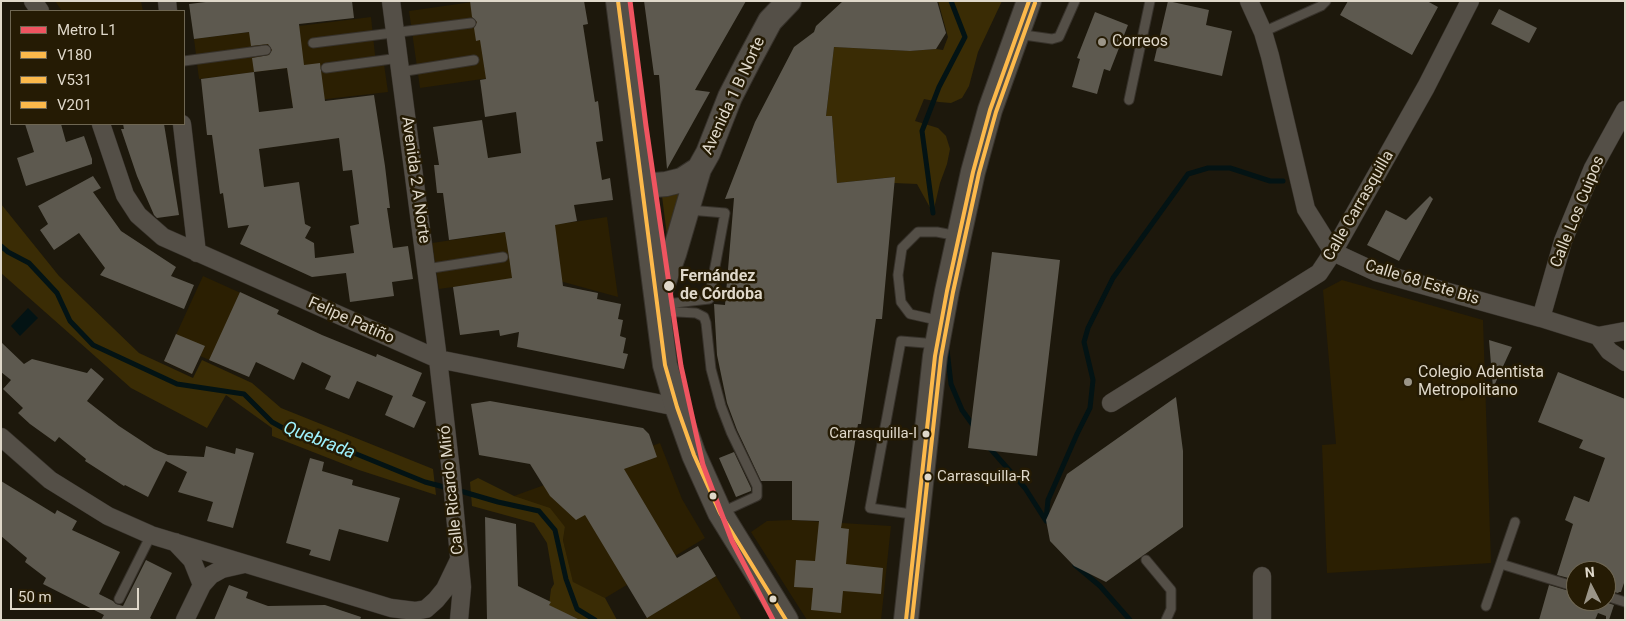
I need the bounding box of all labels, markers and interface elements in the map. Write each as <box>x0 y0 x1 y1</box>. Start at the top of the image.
legend <box>10 10 185 125</box>
text: Metro L1 <box>57 21 117 39</box>
place label: Correos <box>1112 32 1168 52</box>
street label: Avenida 1 B Norte <box>698 34 770 158</box>
marker: Correos <box>1096 36 1108 48</box>
text: V180 <box>57 46 92 64</box>
text: V531 <box>57 71 92 89</box>
text: V201 <box>57 96 92 114</box>
street label: Avenida 2 A Norte <box>397 115 433 245</box>
street label: Calle Carrasquilla <box>1320 147 1398 265</box>
street label: Calle Los Cuipos <box>1547 153 1609 271</box>
street label: Calle 68 Este Bis <box>1363 257 1481 309</box>
place label: Fernández de Córdoba <box>680 267 762 305</box>
marker: Fernández de Córdoba <box>662 279 676 293</box>
street label: Felipe Patiño <box>305 293 397 349</box>
place label: Colegio Adentista Metropolitano <box>1418 363 1544 401</box>
marker: Colegio Adentista Metropolitano <box>1402 376 1414 388</box>
water label: Quebrada <box>280 417 358 465</box>
street label: Calle Ricardo Miró <box>436 424 468 556</box>
place label: Carrasquilla-I <box>829 425 917 443</box>
marker: Carrasquilla-I <box>921 429 931 439</box>
place label: Carrasquilla-R <box>937 468 1030 486</box>
marker: Carrasquilla-R <box>923 472 933 482</box>
unlabelled marker <box>708 491 718 501</box>
north arrow <box>1566 561 1616 611</box>
text: N <box>1584 564 1595 580</box>
scale bar <box>12 578 141 610</box>
text: 50 m <box>18 588 52 606</box>
unlabelled marker <box>768 594 778 604</box>

